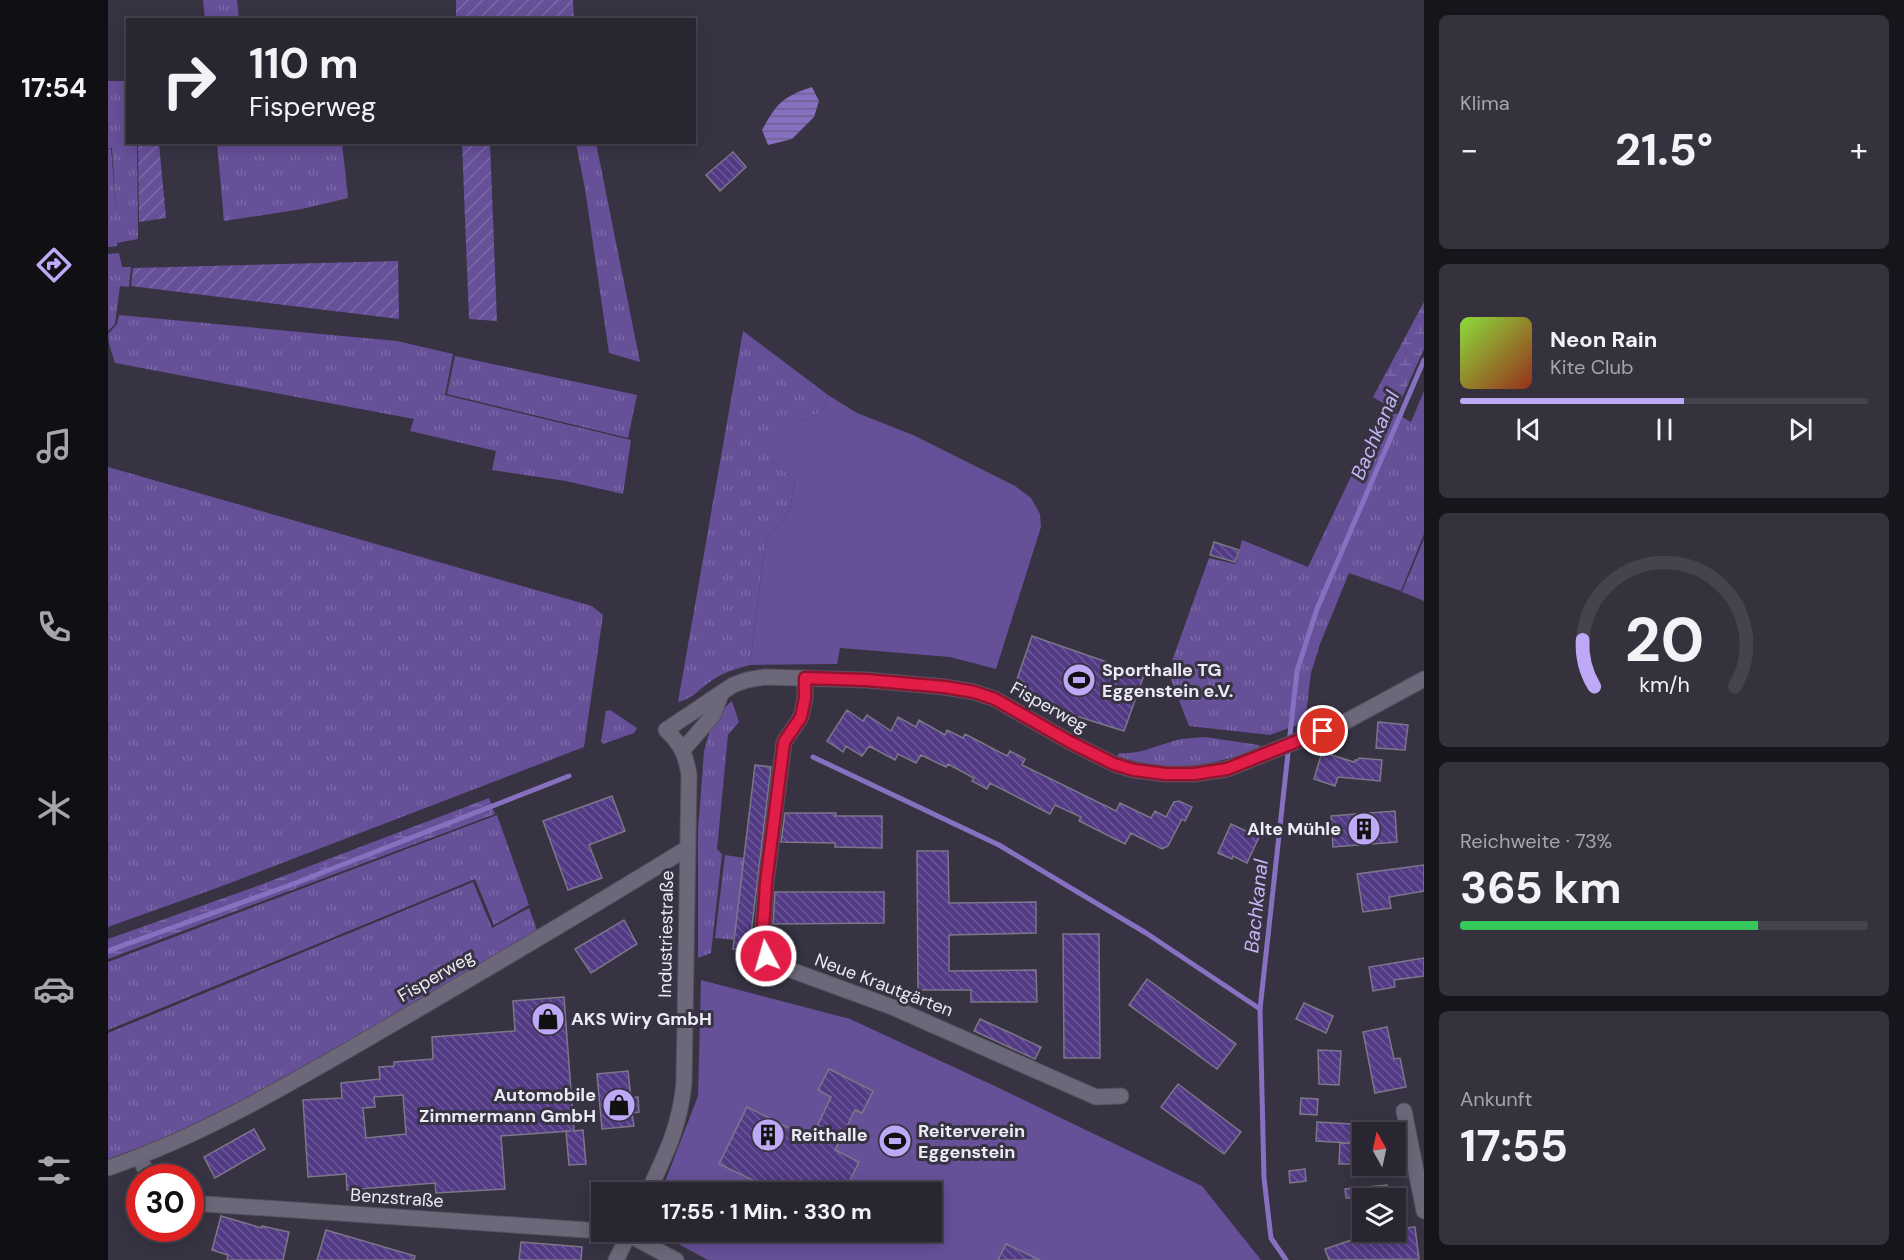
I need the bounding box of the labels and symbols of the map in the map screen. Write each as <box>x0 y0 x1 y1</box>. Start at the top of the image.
water label: Bachkanal <box>1345 386 1406 483</box>
place label: Sporthalle TG Eggenstein e.V. <box>1102 658 1233 703</box>
sports icon: Sporthalle TG Eggenstein e.V. <box>1061 662 1097 698</box>
street label: Fisperweg <box>1006 676 1092 738</box>
pin <box>1297 705 1348 756</box>
building icon: Alte Mühle <box>1346 811 1382 847</box>
place label: Alte Mühle <box>1247 817 1341 841</box>
water label: Bachkanal <box>1238 857 1274 954</box>
street label: Industriestraße <box>653 870 679 998</box>
position arrow <box>734 924 798 988</box>
street label: Fisperweg <box>393 944 479 1008</box>
street label: Neue Krautgärten <box>811 948 957 1022</box>
shop icon: AKS Wiry GmbH <box>530 1001 566 1037</box>
place label: AKS Wiry GmbH <box>571 1007 712 1031</box>
place label: Automobile Zimmermann GmbH <box>419 1083 596 1128</box>
shop icon: Automobile Zimmermann GmbH <box>601 1087 637 1123</box>
building icon: Reithalle <box>750 1117 786 1153</box>
place label: Reiterverein Eggenstein <box>918 1119 1025 1164</box>
north arrow <box>1352 1122 1406 1176</box>
place label: Reithalle <box>791 1123 868 1147</box>
sports icon: Reiterverein Eggenstein <box>877 1123 913 1159</box>
speed limit sign: 30 <box>126 1164 204 1242</box>
street label: Benzstraße <box>349 1183 445 1213</box>

